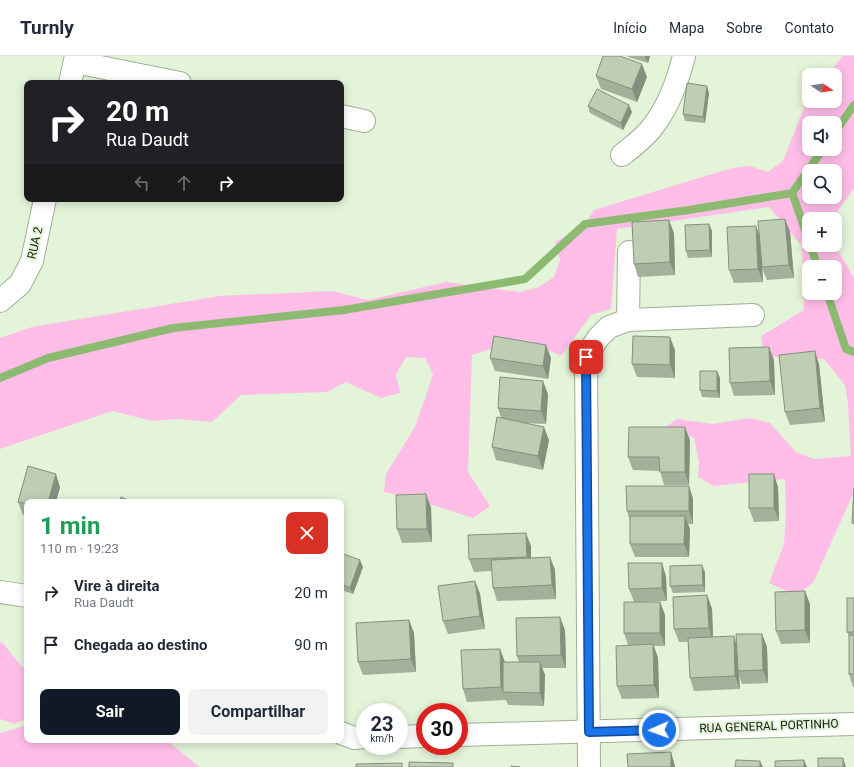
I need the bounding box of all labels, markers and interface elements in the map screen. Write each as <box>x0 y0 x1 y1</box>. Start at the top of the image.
text: Turnly <box>20 16 74 39</box>
text: Início <box>613 20 647 36</box>
text: Mapa <box>669 20 704 36</box>
text: Sobre <box>726 20 763 36</box>
text: Contato <box>785 20 834 36</box>
north arrow <box>802 68 842 108</box>
map controls <box>802 68 842 300</box>
text: 20 m <box>106 95 169 128</box>
icon: right <box>40 96 92 148</box>
button: sound <box>802 116 842 156</box>
text: Rua Daudt <box>106 129 189 150</box>
button: search <box>802 164 842 204</box>
icon: left <box>131 172 153 194</box>
icon: ahead <box>173 172 195 194</box>
icon: right <box>215 172 237 194</box>
button: + <box>802 212 842 252</box>
street label: RUA 2 <box>25 225 46 260</box>
button: − <box>802 260 842 300</box>
pin <box>569 340 603 374</box>
icon: arrive <box>575 346 597 368</box>
text: 1 min <box>40 512 100 540</box>
button: close <box>286 512 328 554</box>
text: 110 m · 19:23 <box>40 541 119 556</box>
text: Vire à direita <box>74 577 160 595</box>
icon: right <box>40 582 62 604</box>
text: 20 m <box>294 584 328 602</box>
text: Rua Daudt <box>74 595 134 610</box>
icon: arrive <box>40 634 62 656</box>
text: Chegada ao destino <box>74 636 208 654</box>
text: 90 m <box>294 636 328 654</box>
button: Sair <box>40 689 180 735</box>
button: Compartilhar <box>188 689 328 735</box>
speed limit sign: 30 <box>416 703 468 755</box>
position arrow <box>638 709 680 751</box>
text: 23 <box>371 712 393 736</box>
street label: RUA GENERAL PORTINHO <box>699 717 839 735</box>
text: km/h <box>370 733 394 744</box>

